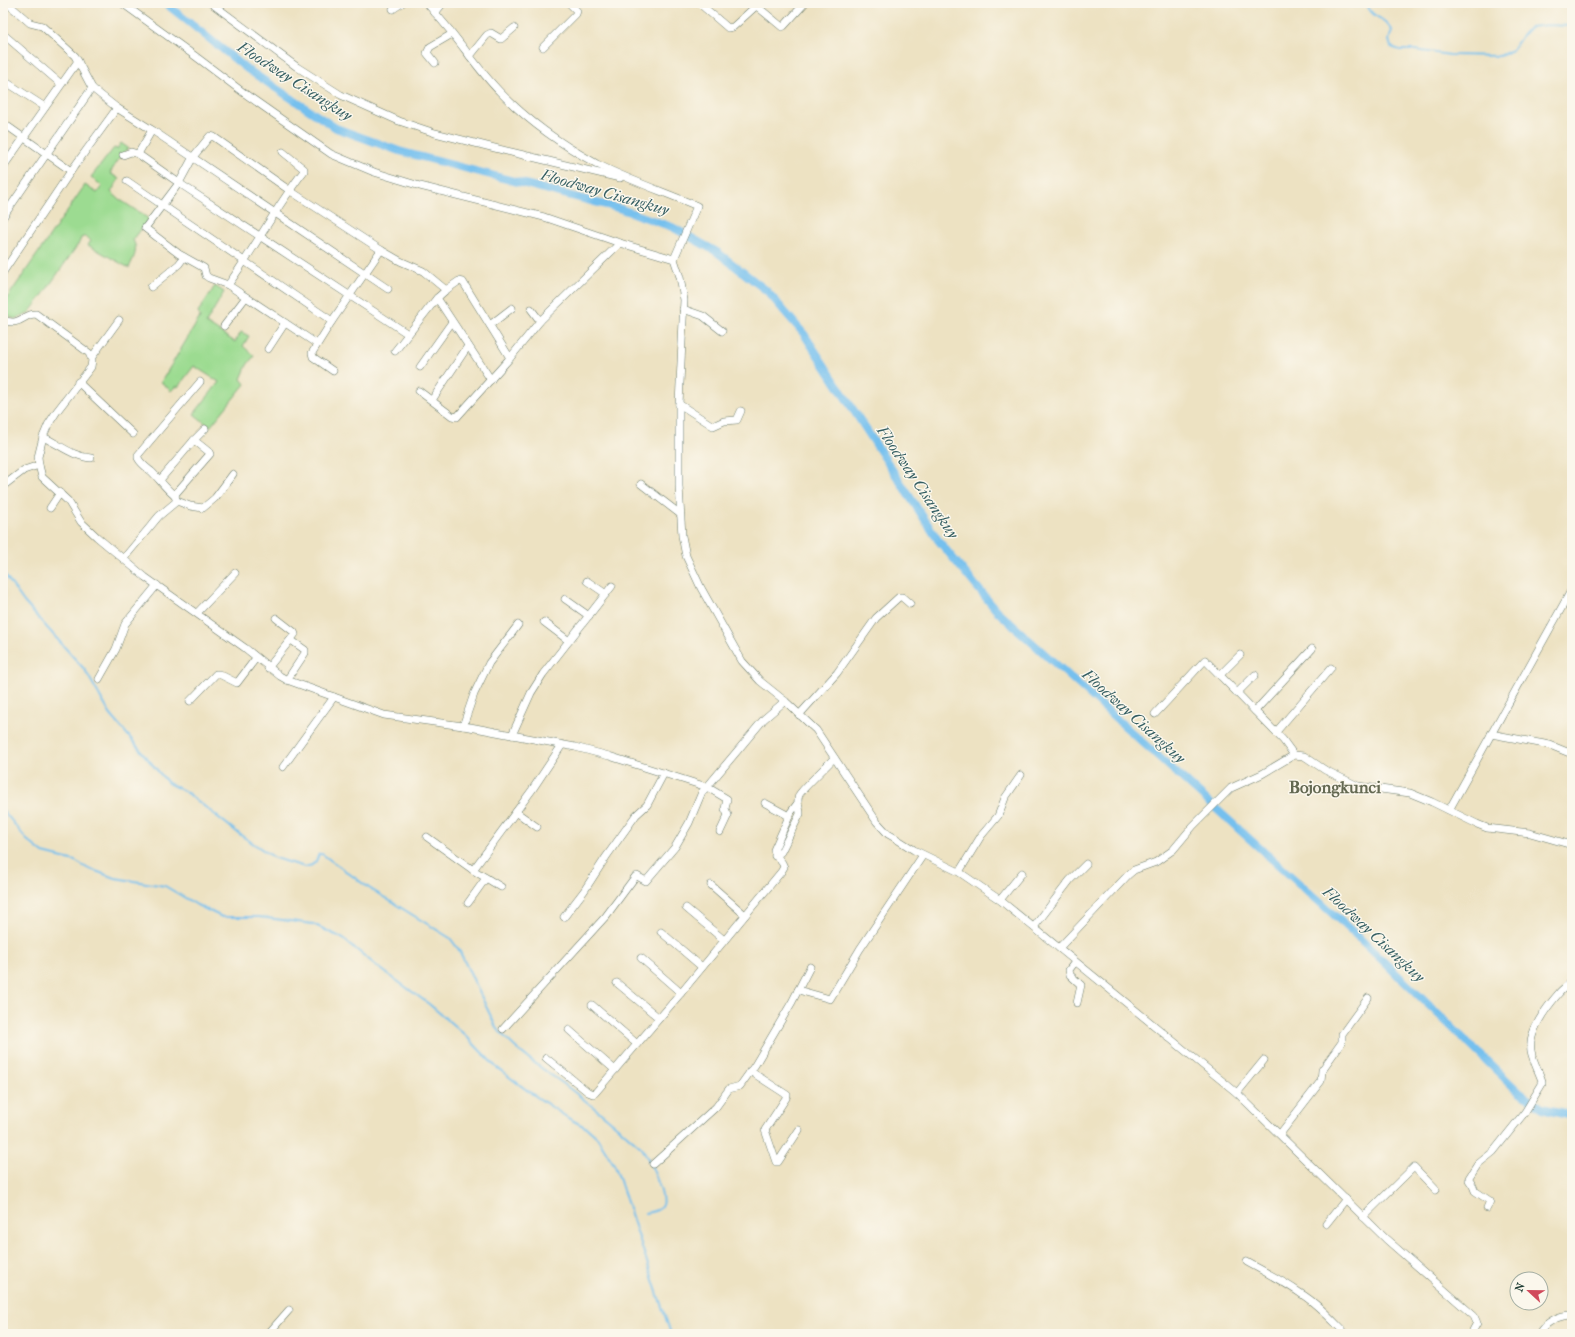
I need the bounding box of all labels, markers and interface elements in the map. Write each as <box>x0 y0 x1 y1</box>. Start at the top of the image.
water label: Floodway Cisangkuy <box>233 36 356 125</box>
water label: Floodway Cisangkuy <box>538 164 672 219</box>
water label: Floodway Cisangkuy <box>873 421 963 543</box>
water label: Floodway Cisangkuy <box>1078 664 1190 768</box>
district label: Bojongkunci <box>1289 777 1382 798</box>
water label: Floodway Cisangkuy <box>1318 881 1429 986</box>
north arrow <box>1509 1271 1549 1311</box>
text: N <box>1513 1281 1528 1294</box>

